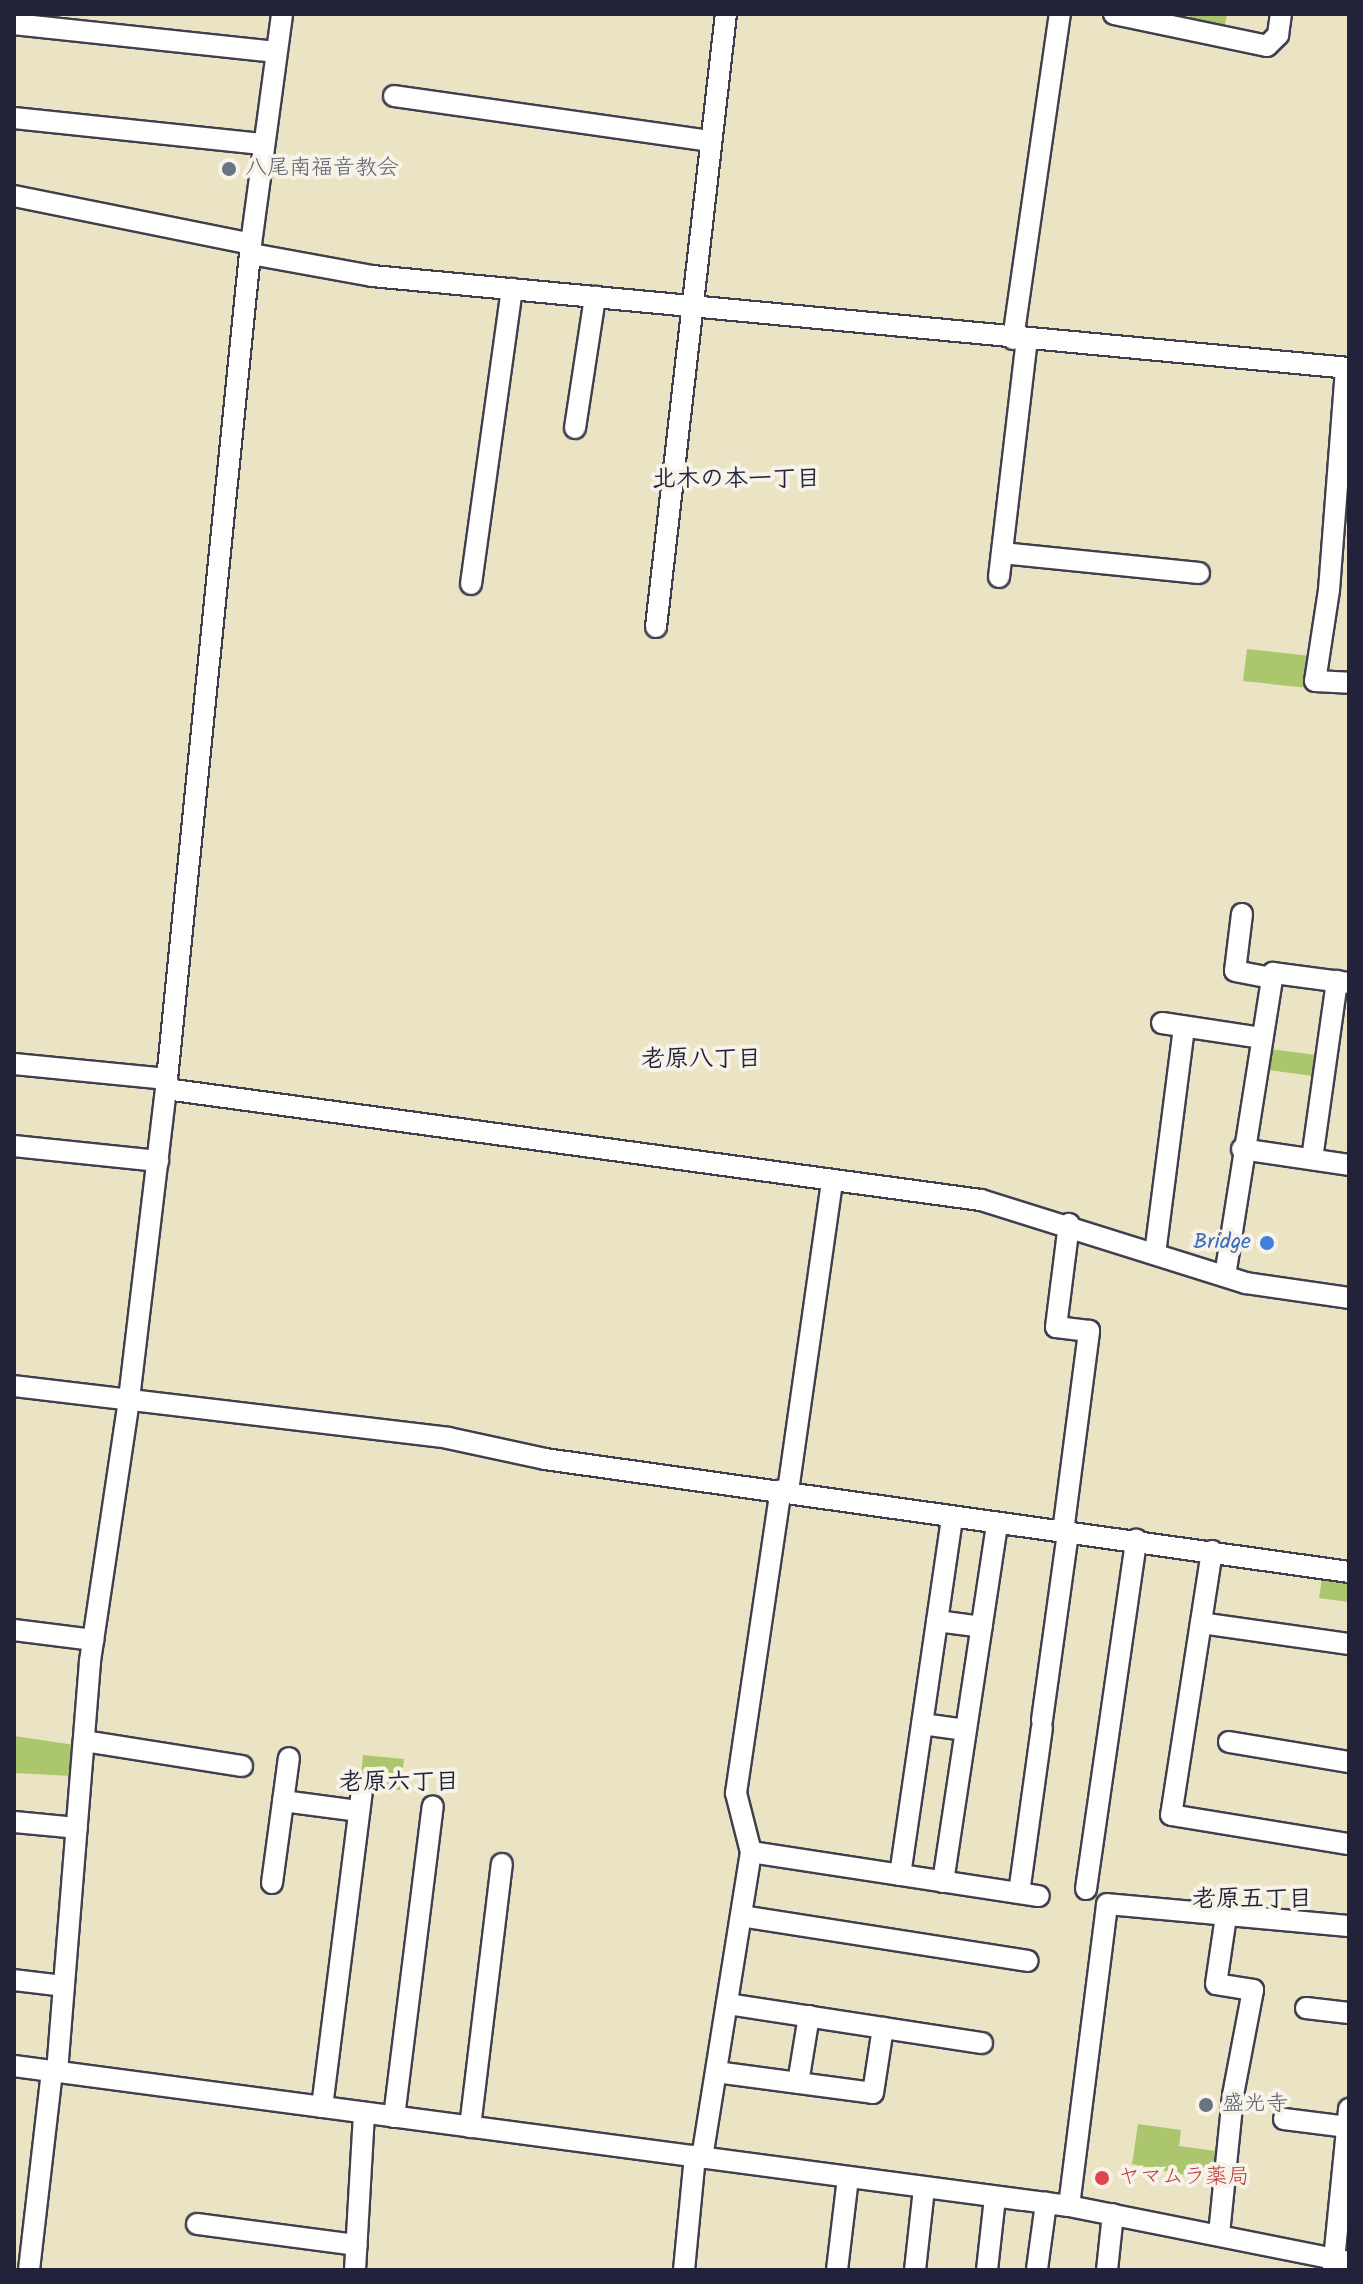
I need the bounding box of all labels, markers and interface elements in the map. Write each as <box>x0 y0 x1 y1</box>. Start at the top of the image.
place label: 八尾南福音教会 <box>245 156 399 182</box>
marker: 八尾南福音教会 <box>220 160 238 178</box>
district label: 北木の本一丁目 <box>652 466 820 494</box>
district label: 老原八丁目 <box>641 1046 761 1074</box>
place label: Bridge <box>1193 1230 1251 1256</box>
marker: Bridge <box>1258 1234 1276 1252</box>
district label: 老原六丁目 <box>339 1769 459 1797</box>
district label: 老原五丁目 <box>1192 1886 1312 1914</box>
place label: 盛光寺 <box>1222 2092 1288 2118</box>
marker: 盛光寺 <box>1197 2096 1215 2114</box>
place label: ヤマムラ薬局 <box>1118 2165 1250 2191</box>
marker: ヤマムラ薬局 <box>1093 2169 1111 2187</box>

